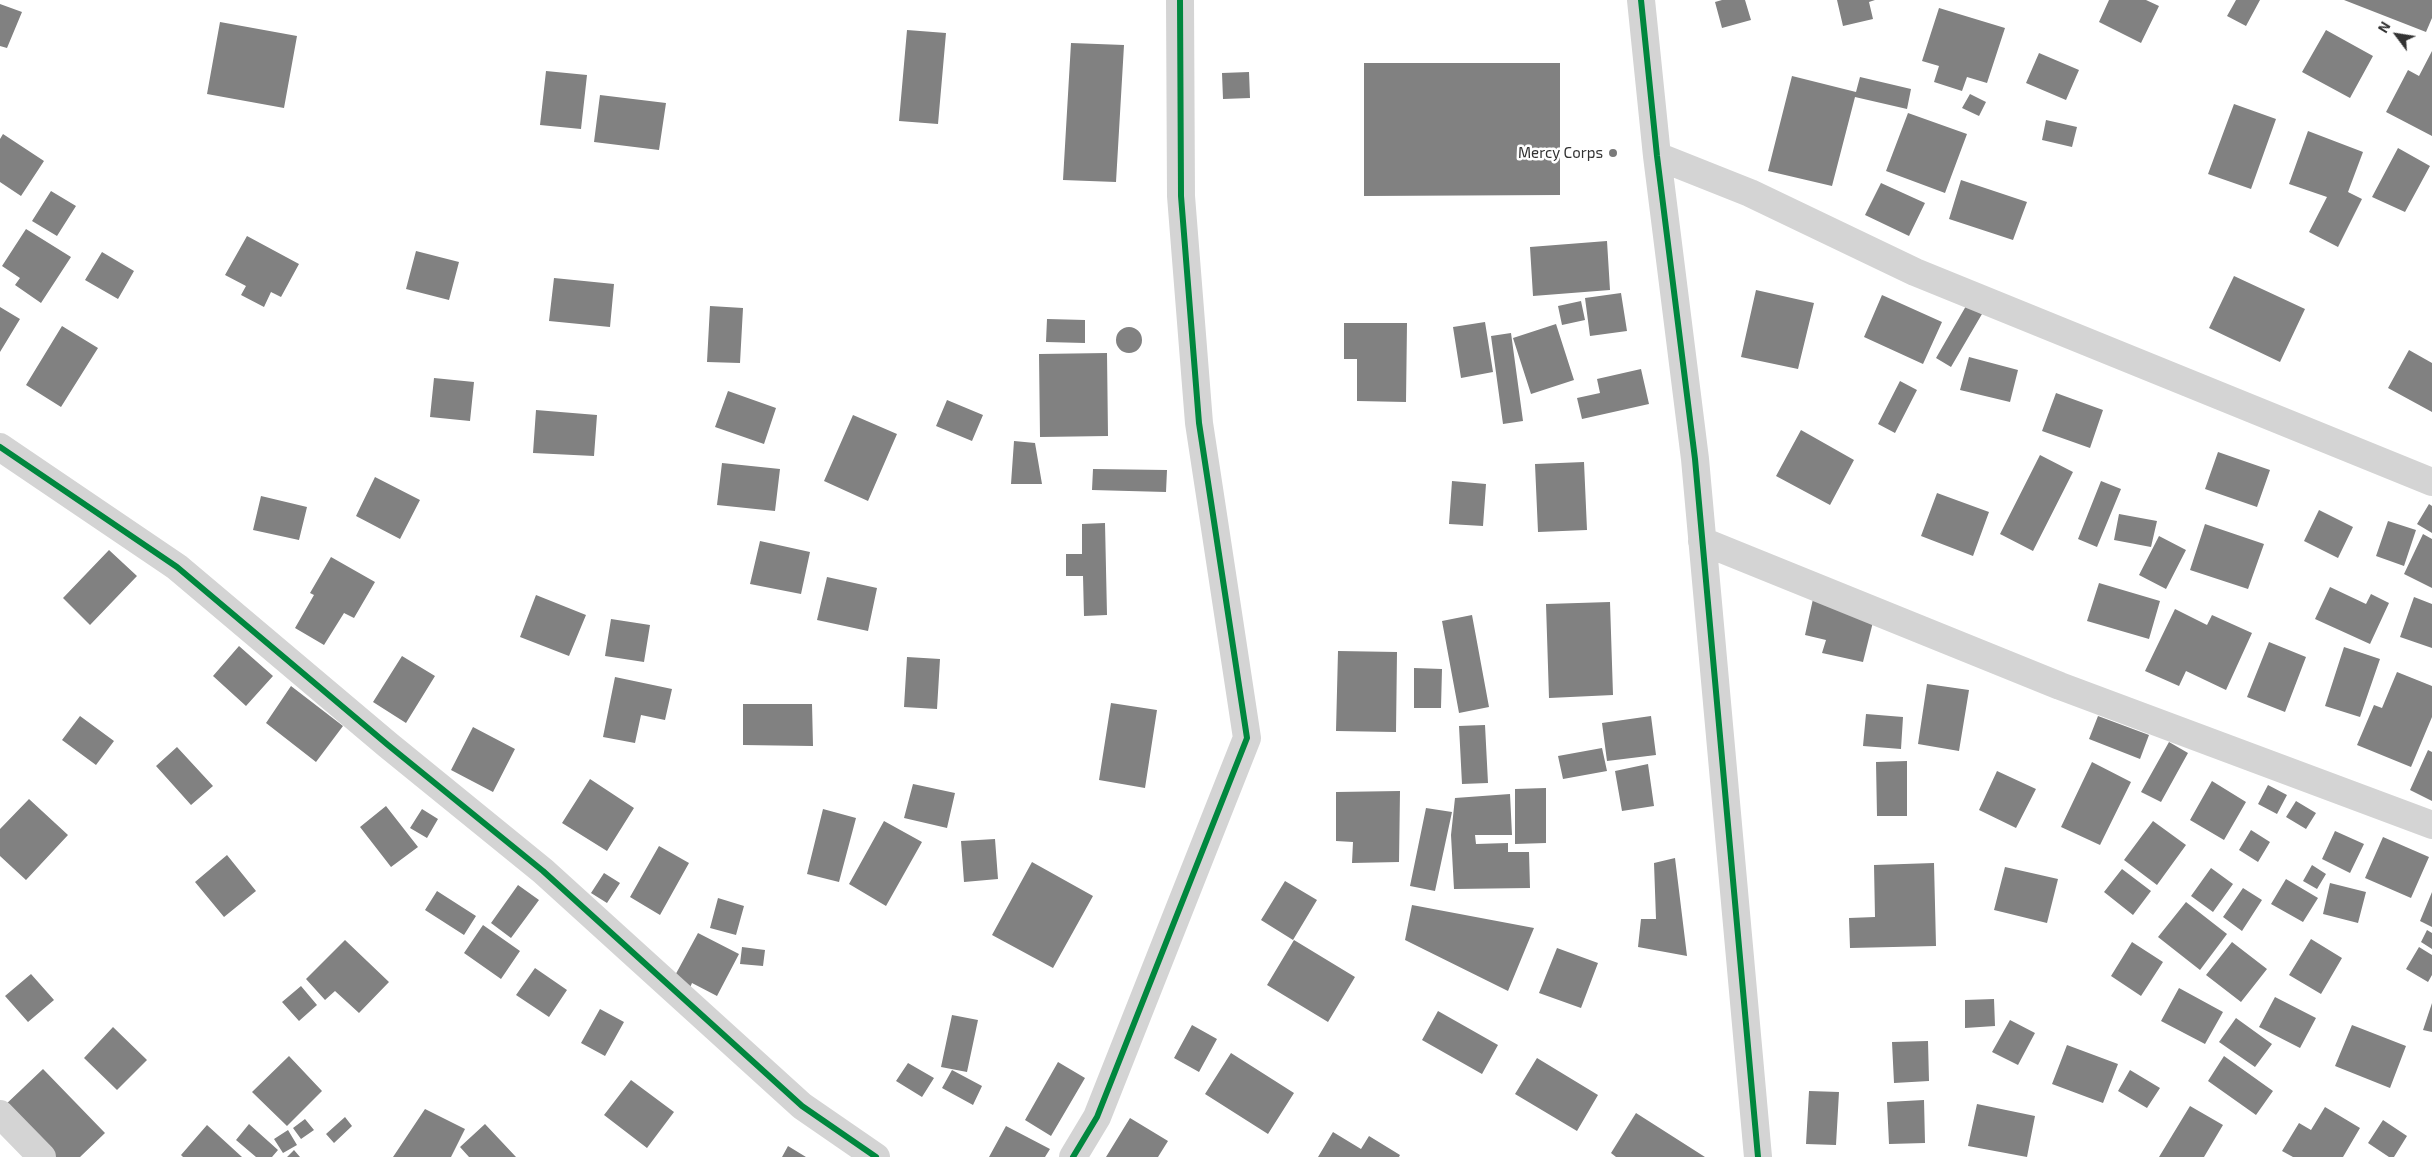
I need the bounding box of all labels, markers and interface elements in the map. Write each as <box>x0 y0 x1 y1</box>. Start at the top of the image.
north arrow <box>2372 10 2422 60</box>
text: N <box>2374 18 2394 36</box>
place label: Mercy Corps <box>1518 144 1603 162</box>
marker: Mercy Corps <box>1607 147 1619 159</box>

